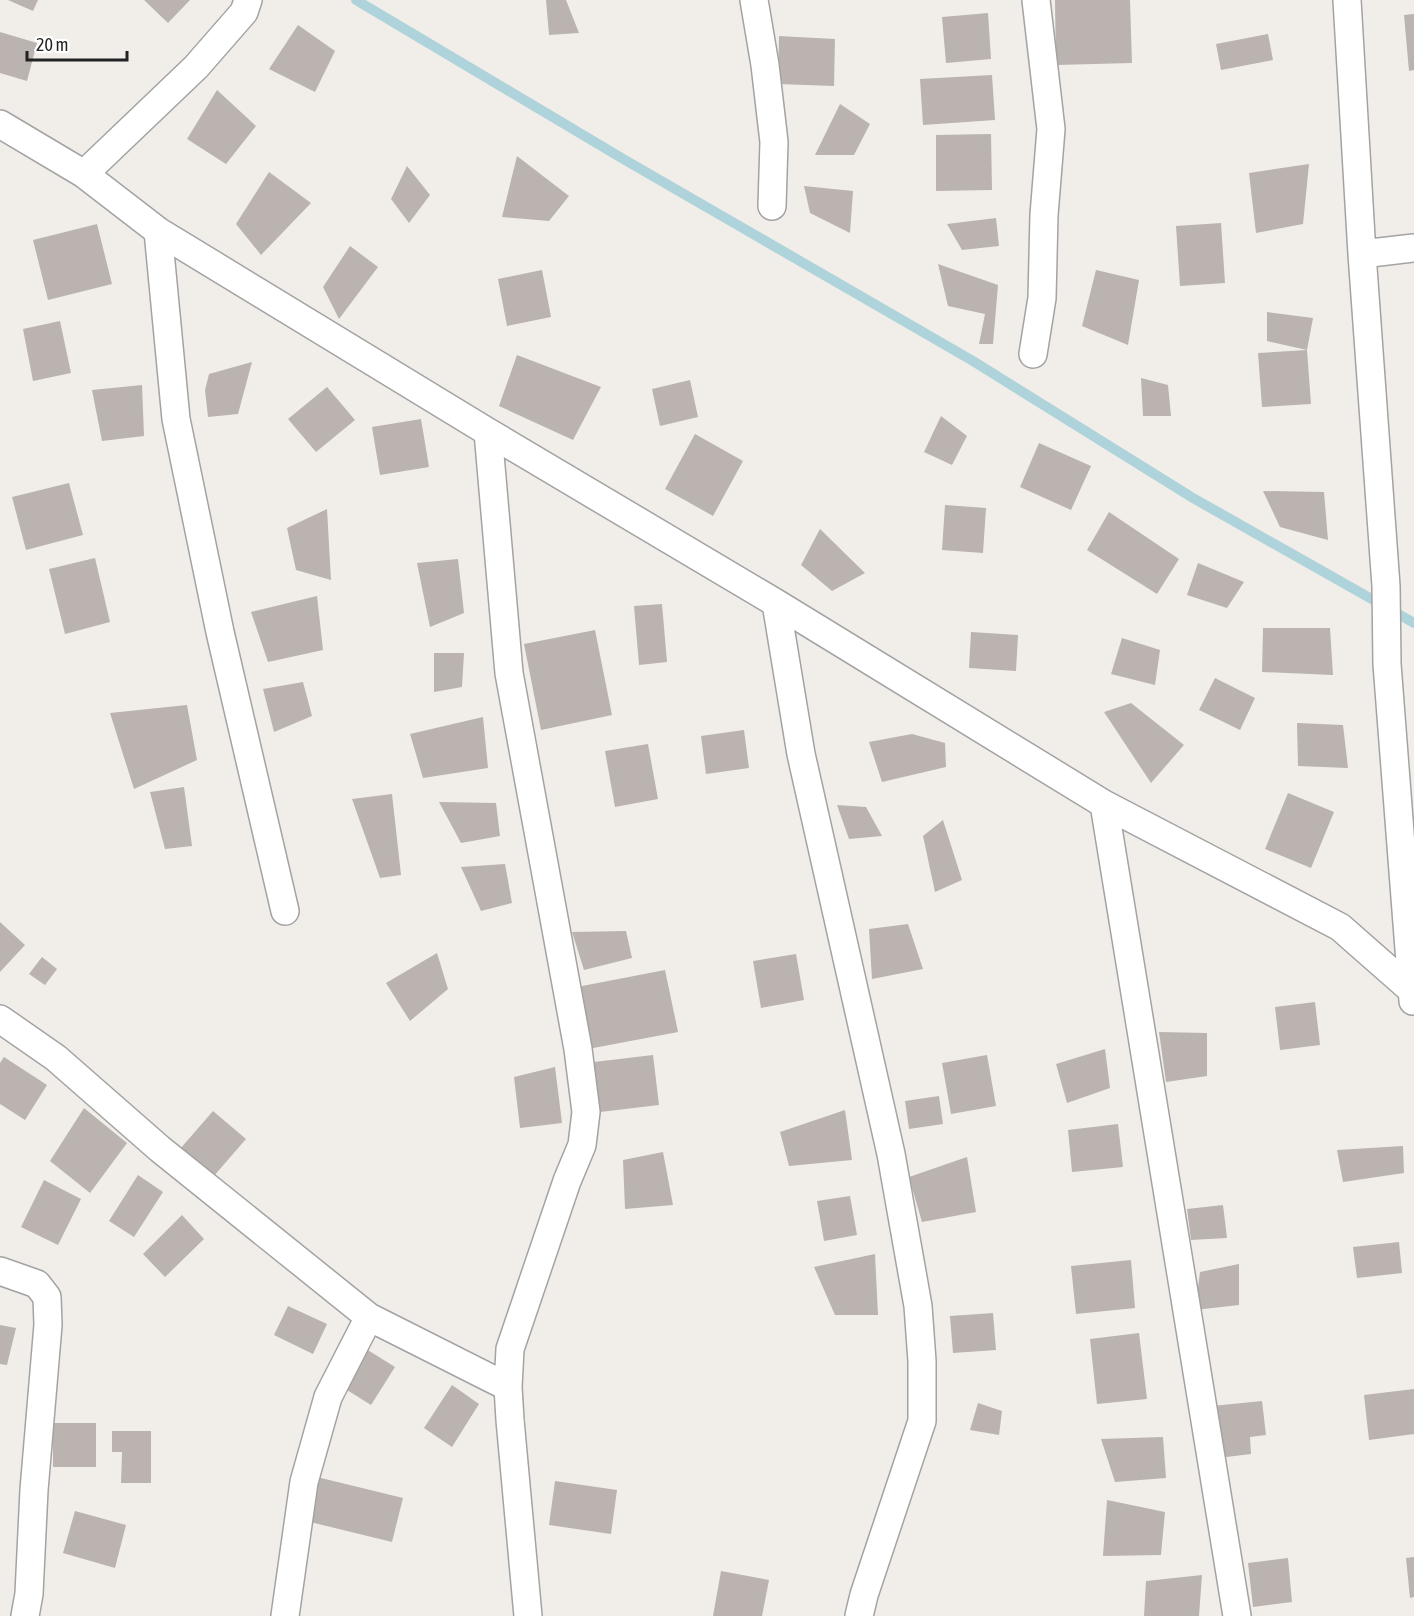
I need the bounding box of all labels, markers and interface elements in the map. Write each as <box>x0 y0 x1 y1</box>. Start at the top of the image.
scale bar <box>27 24 128 62</box>
text: 20 m <box>36 34 68 55</box>

